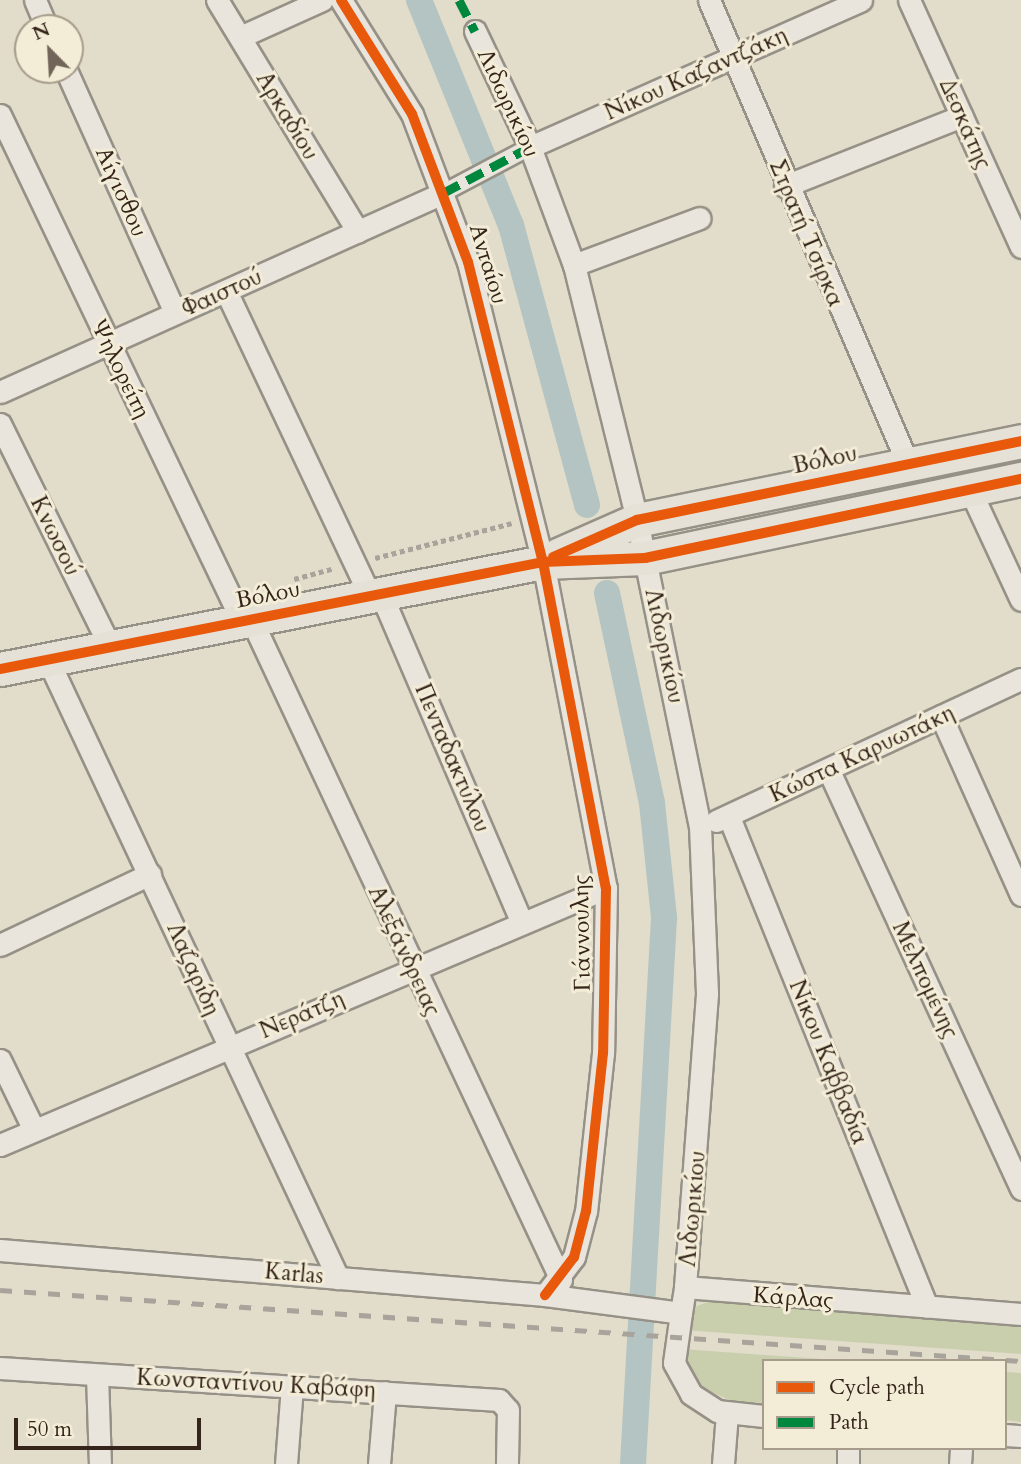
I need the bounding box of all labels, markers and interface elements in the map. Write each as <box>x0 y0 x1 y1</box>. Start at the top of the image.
north arrow <box>14 14 84 84</box>
text: N <box>28 16 54 47</box>
street label: Νίκου Καζαντζάκη <box>600 21 792 127</box>
street label: Λιδωρικίου <box>471 44 545 162</box>
street label: Αρκαδίου <box>250 67 324 165</box>
street label: Δεσκάτης <box>933 75 997 173</box>
street label: Αίγισθου <box>89 143 153 241</box>
street label: Στρατή Τσίρκα <box>763 156 849 310</box>
street label: Ανταίου <box>463 221 513 307</box>
street label: Φαιστού <box>178 263 266 323</box>
street label: Ψηλορείτη <box>84 315 156 423</box>
street label: Βόλου <box>791 440 859 480</box>
street label: Κνωσού <box>24 492 86 580</box>
street label: Βόλου <box>234 575 302 615</box>
street label: Λιδωρικίου <box>638 586 690 706</box>
street label: Πενταδακτύλου <box>408 680 496 836</box>
street label: Κώστα Καρυωτάκη <box>765 699 959 809</box>
street label: Γιάννουλης <box>567 875 597 991</box>
street label: Αλεξάνδρειας <box>362 882 446 1020</box>
street label: Μελπομένης <box>886 917 964 1043</box>
street label: Λαζαρίδη <box>160 918 226 1020</box>
street label: Νίκου Καββαδία <box>783 976 873 1148</box>
street label: Νεράτζη <box>256 985 348 1045</box>
street label: Λιδωρικίου <box>674 1150 712 1268</box>
street label: Karlas <box>263 1258 325 1290</box>
street label: Κάρλας <box>752 1281 834 1315</box>
legend <box>762 1359 1007 1450</box>
street label: Κωνσταντίνου Καβάφη <box>136 1364 376 1404</box>
text: Cycle path <box>829 1373 925 1402</box>
scale bar <box>18 1404 205 1448</box>
text: Path <box>829 1408 869 1437</box>
text: 50 m <box>27 1415 72 1444</box>

